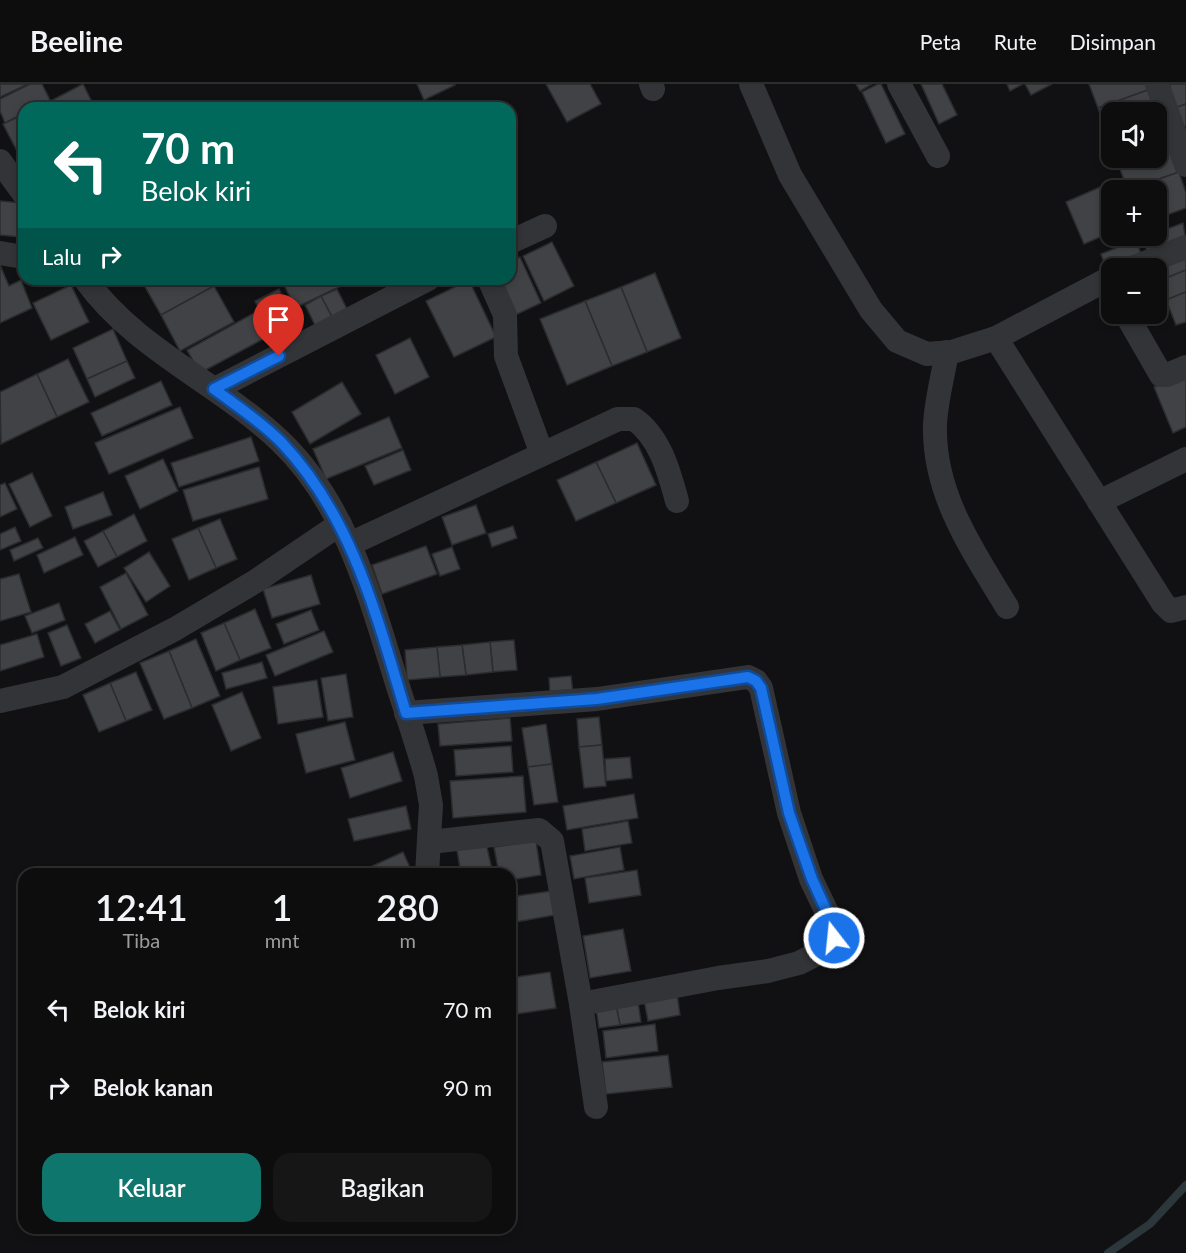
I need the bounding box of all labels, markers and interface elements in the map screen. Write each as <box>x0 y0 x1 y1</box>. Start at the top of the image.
text: Beeline <box>30 24 123 58</box>
text: Peta <box>920 29 961 54</box>
text: Rute <box>994 29 1037 54</box>
text: Disimpan <box>1070 29 1156 54</box>
map controls <box>1101 102 1167 324</box>
button: sound <box>1101 102 1167 168</box>
text: 70 m <box>141 123 235 173</box>
icon: left <box>42 126 120 204</box>
text: Belok kiri <box>141 174 251 207</box>
button: + <box>1101 180 1167 246</box>
icon: right <box>94 240 127 273</box>
text: Lalu <box>42 243 82 270</box>
button: − <box>1101 258 1167 324</box>
pin <box>253 294 304 356</box>
icon: arrive <box>262 303 295 336</box>
text: 12:41 <box>95 885 188 929</box>
text: 1 <box>272 885 292 929</box>
text: 280 <box>376 885 439 929</box>
position arrow <box>802 906 866 970</box>
text: Tiba <box>122 928 160 952</box>
text: mnt <box>265 928 299 952</box>
text: m <box>399 928 416 952</box>
icon: left <box>42 993 75 1026</box>
text: Belok kiri <box>93 996 185 1023</box>
text: 70 m <box>443 996 492 1023</box>
icon: right <box>42 1071 75 1104</box>
text: Belok kanan <box>93 1074 213 1101</box>
text: 90 m <box>443 1074 492 1101</box>
button: Keluar <box>42 1153 261 1222</box>
button: Bagikan <box>273 1153 492 1222</box>

